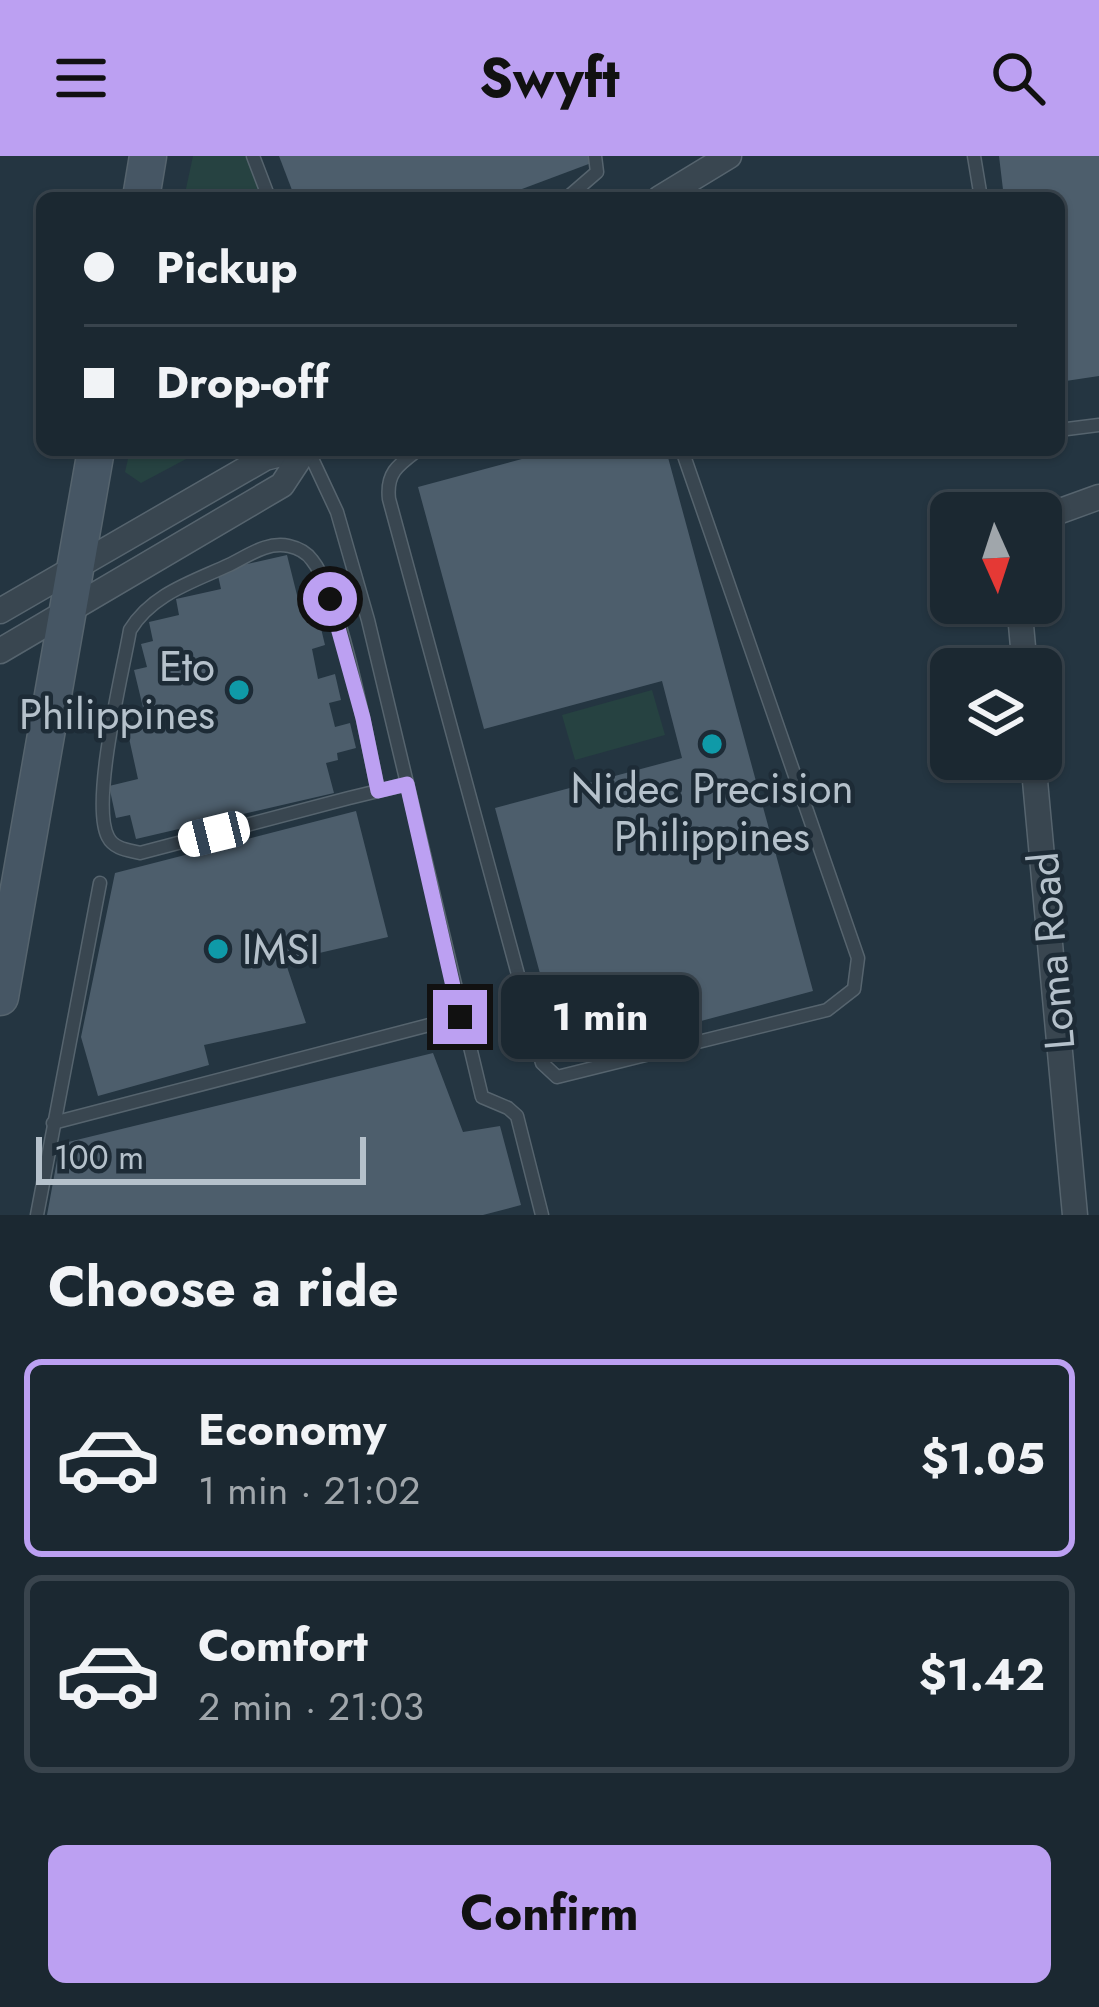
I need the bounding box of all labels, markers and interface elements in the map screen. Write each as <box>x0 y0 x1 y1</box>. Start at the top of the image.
text: Swyft <box>479 39 620 117</box>
icon: menu <box>48 45 114 111</box>
icon: search <box>985 45 1051 111</box>
text: Pickup <box>156 235 298 300</box>
text: Drop-off <box>156 350 329 415</box>
north arrow <box>930 492 1062 624</box>
map controls <box>930 492 1062 780</box>
route start <box>303 572 357 626</box>
place label: Eto Philippines <box>19 636 215 745</box>
button: layers <box>930 648 1062 780</box>
marker: Eto Philippines <box>226 677 252 703</box>
marker: Nidec Precision Philippines <box>699 731 725 757</box>
place label: Nidec Precision Philippines <box>570 758 854 867</box>
car <box>175 808 253 860</box>
street label: Loma Road <box>1012 850 1091 1052</box>
place label: IMSI <box>242 919 320 980</box>
marker: IMSI <box>205 936 231 962</box>
callout: 1 min <box>502 975 700 1059</box>
text: 1 min <box>552 988 648 1045</box>
route end <box>433 990 487 1044</box>
scale bar <box>36 1131 366 1184</box>
text: 100 m <box>54 1134 144 1181</box>
text: Choose a ride <box>48 1248 399 1326</box>
text: Economy <box>198 1397 386 1462</box>
icon: car <box>54 1404 162 1512</box>
text: $1.05 <box>921 1426 1045 1491</box>
text: 1 min · 21:02 <box>198 1462 420 1519</box>
text: Comfort <box>198 1613 368 1678</box>
icon: car <box>54 1620 162 1728</box>
text: $1.42 <box>919 1642 1045 1707</box>
text: 2 min · 21:03 <box>198 1678 424 1735</box>
button: Confirm <box>48 1845 1051 1983</box>

